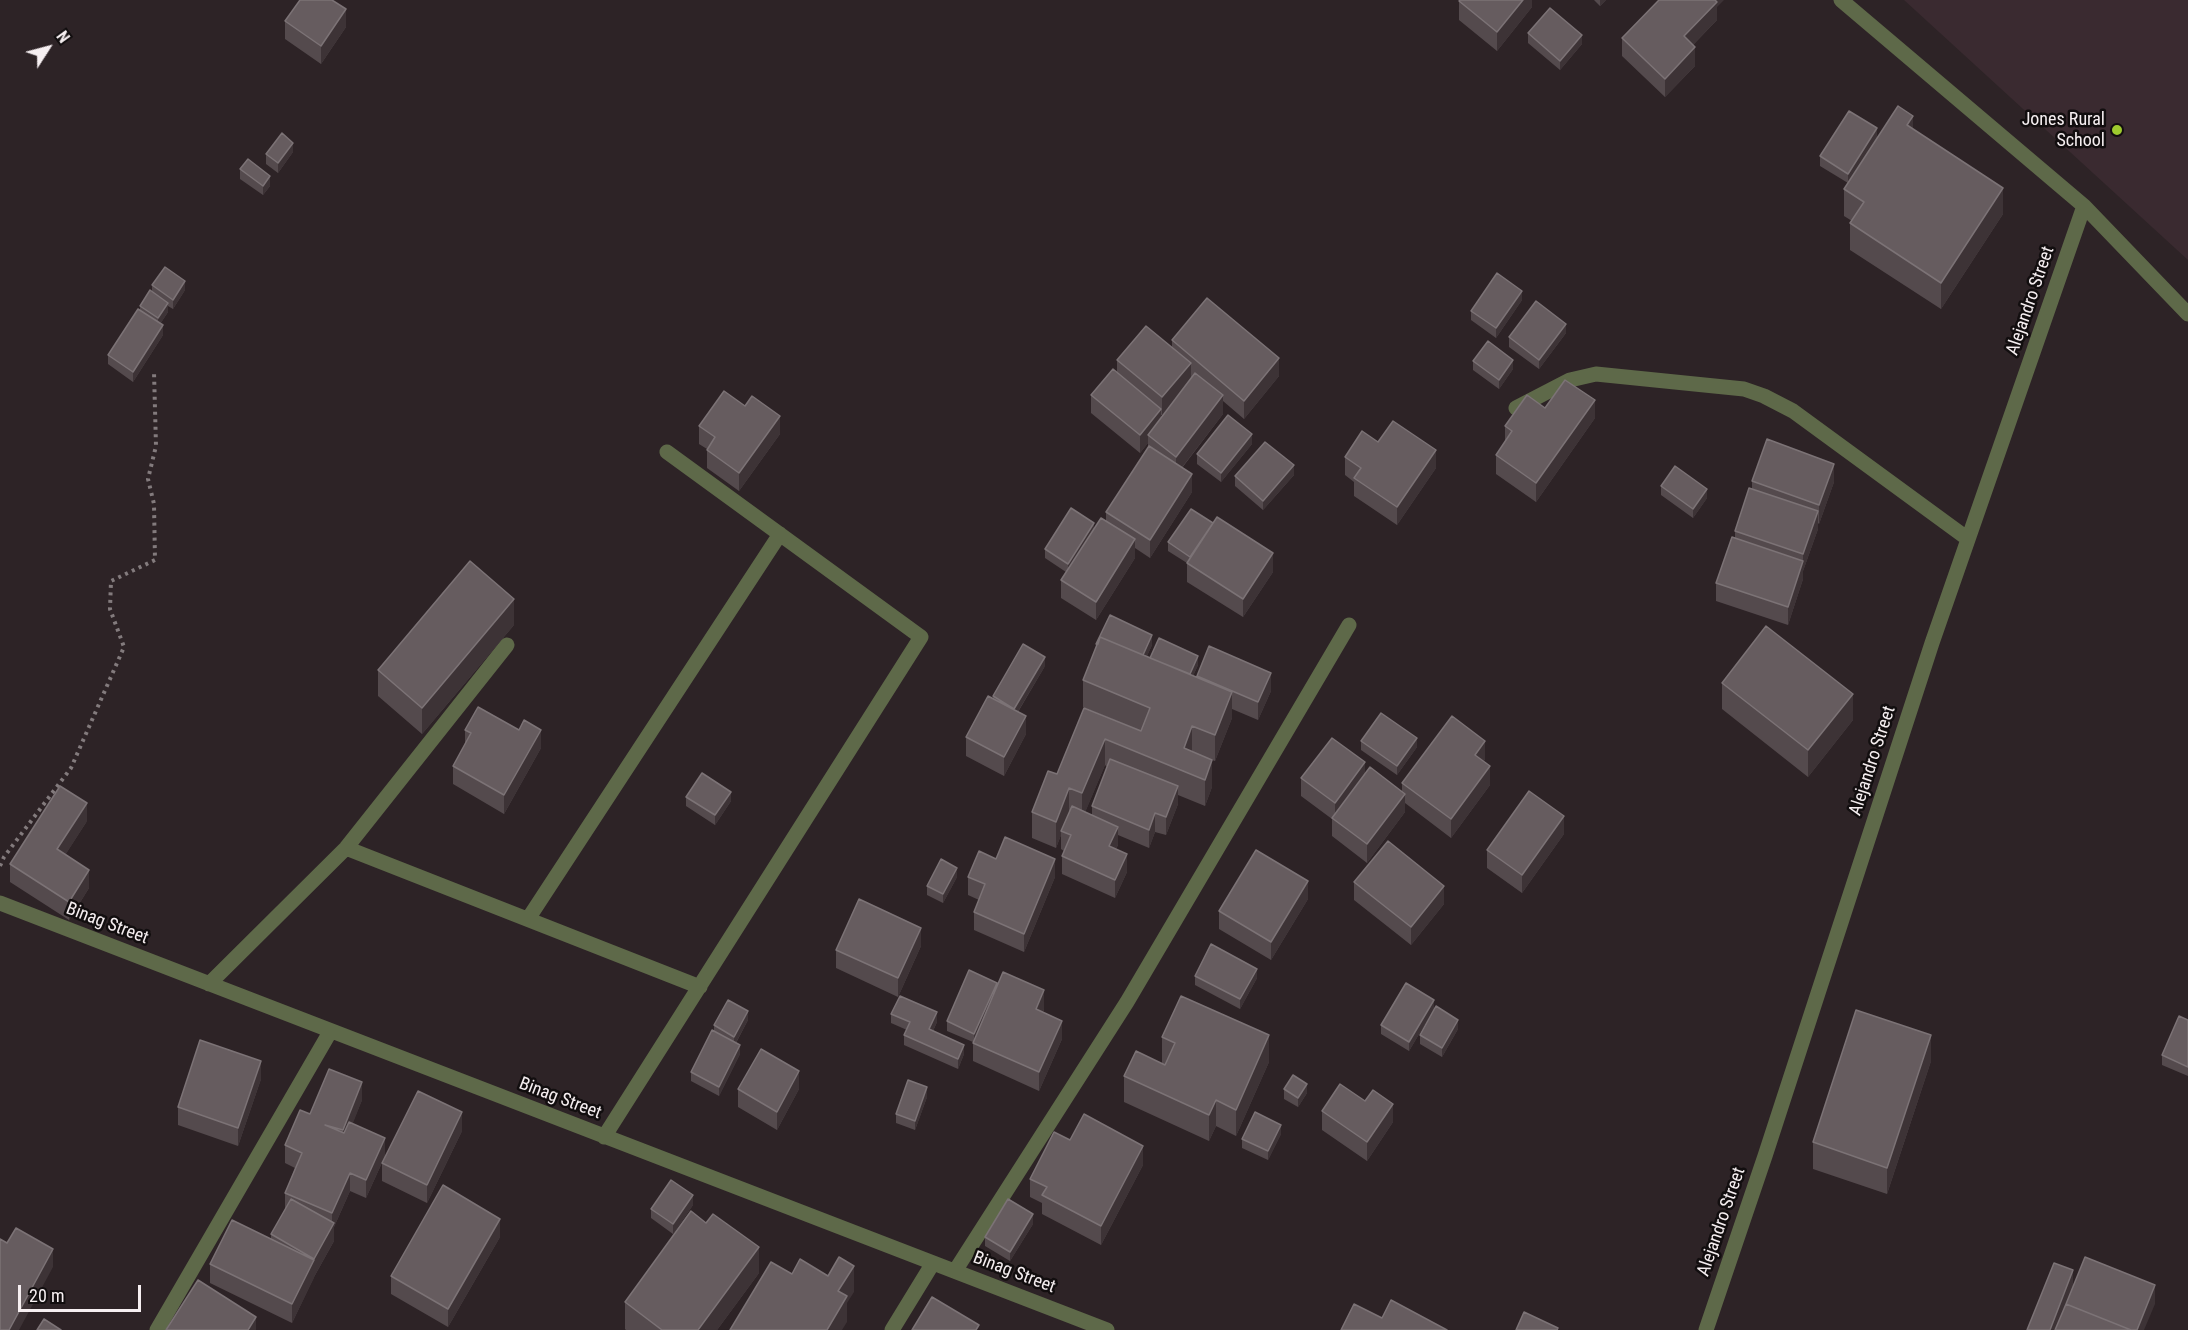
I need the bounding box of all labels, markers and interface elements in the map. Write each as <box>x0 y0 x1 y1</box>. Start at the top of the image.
north arrow <box>18 18 78 78</box>
text: N <box>52 28 74 47</box>
place label: Jones Rural School <box>2022 109 2105 152</box>
marker: Jones Rural School <box>2110 123 2124 137</box>
street label: Alejandro Street <box>2002 244 2060 358</box>
street label: Alejandro Street <box>1845 703 1901 819</box>
street label: Binag Street <box>63 898 151 950</box>
street label: Binag Street <box>516 1073 604 1125</box>
street label: Alejandro Street <box>1693 1165 1751 1279</box>
street label: Binag Street <box>970 1247 1058 1299</box>
scale bar <box>21 1273 144 1311</box>
text: 20 m <box>29 1285 64 1306</box>

